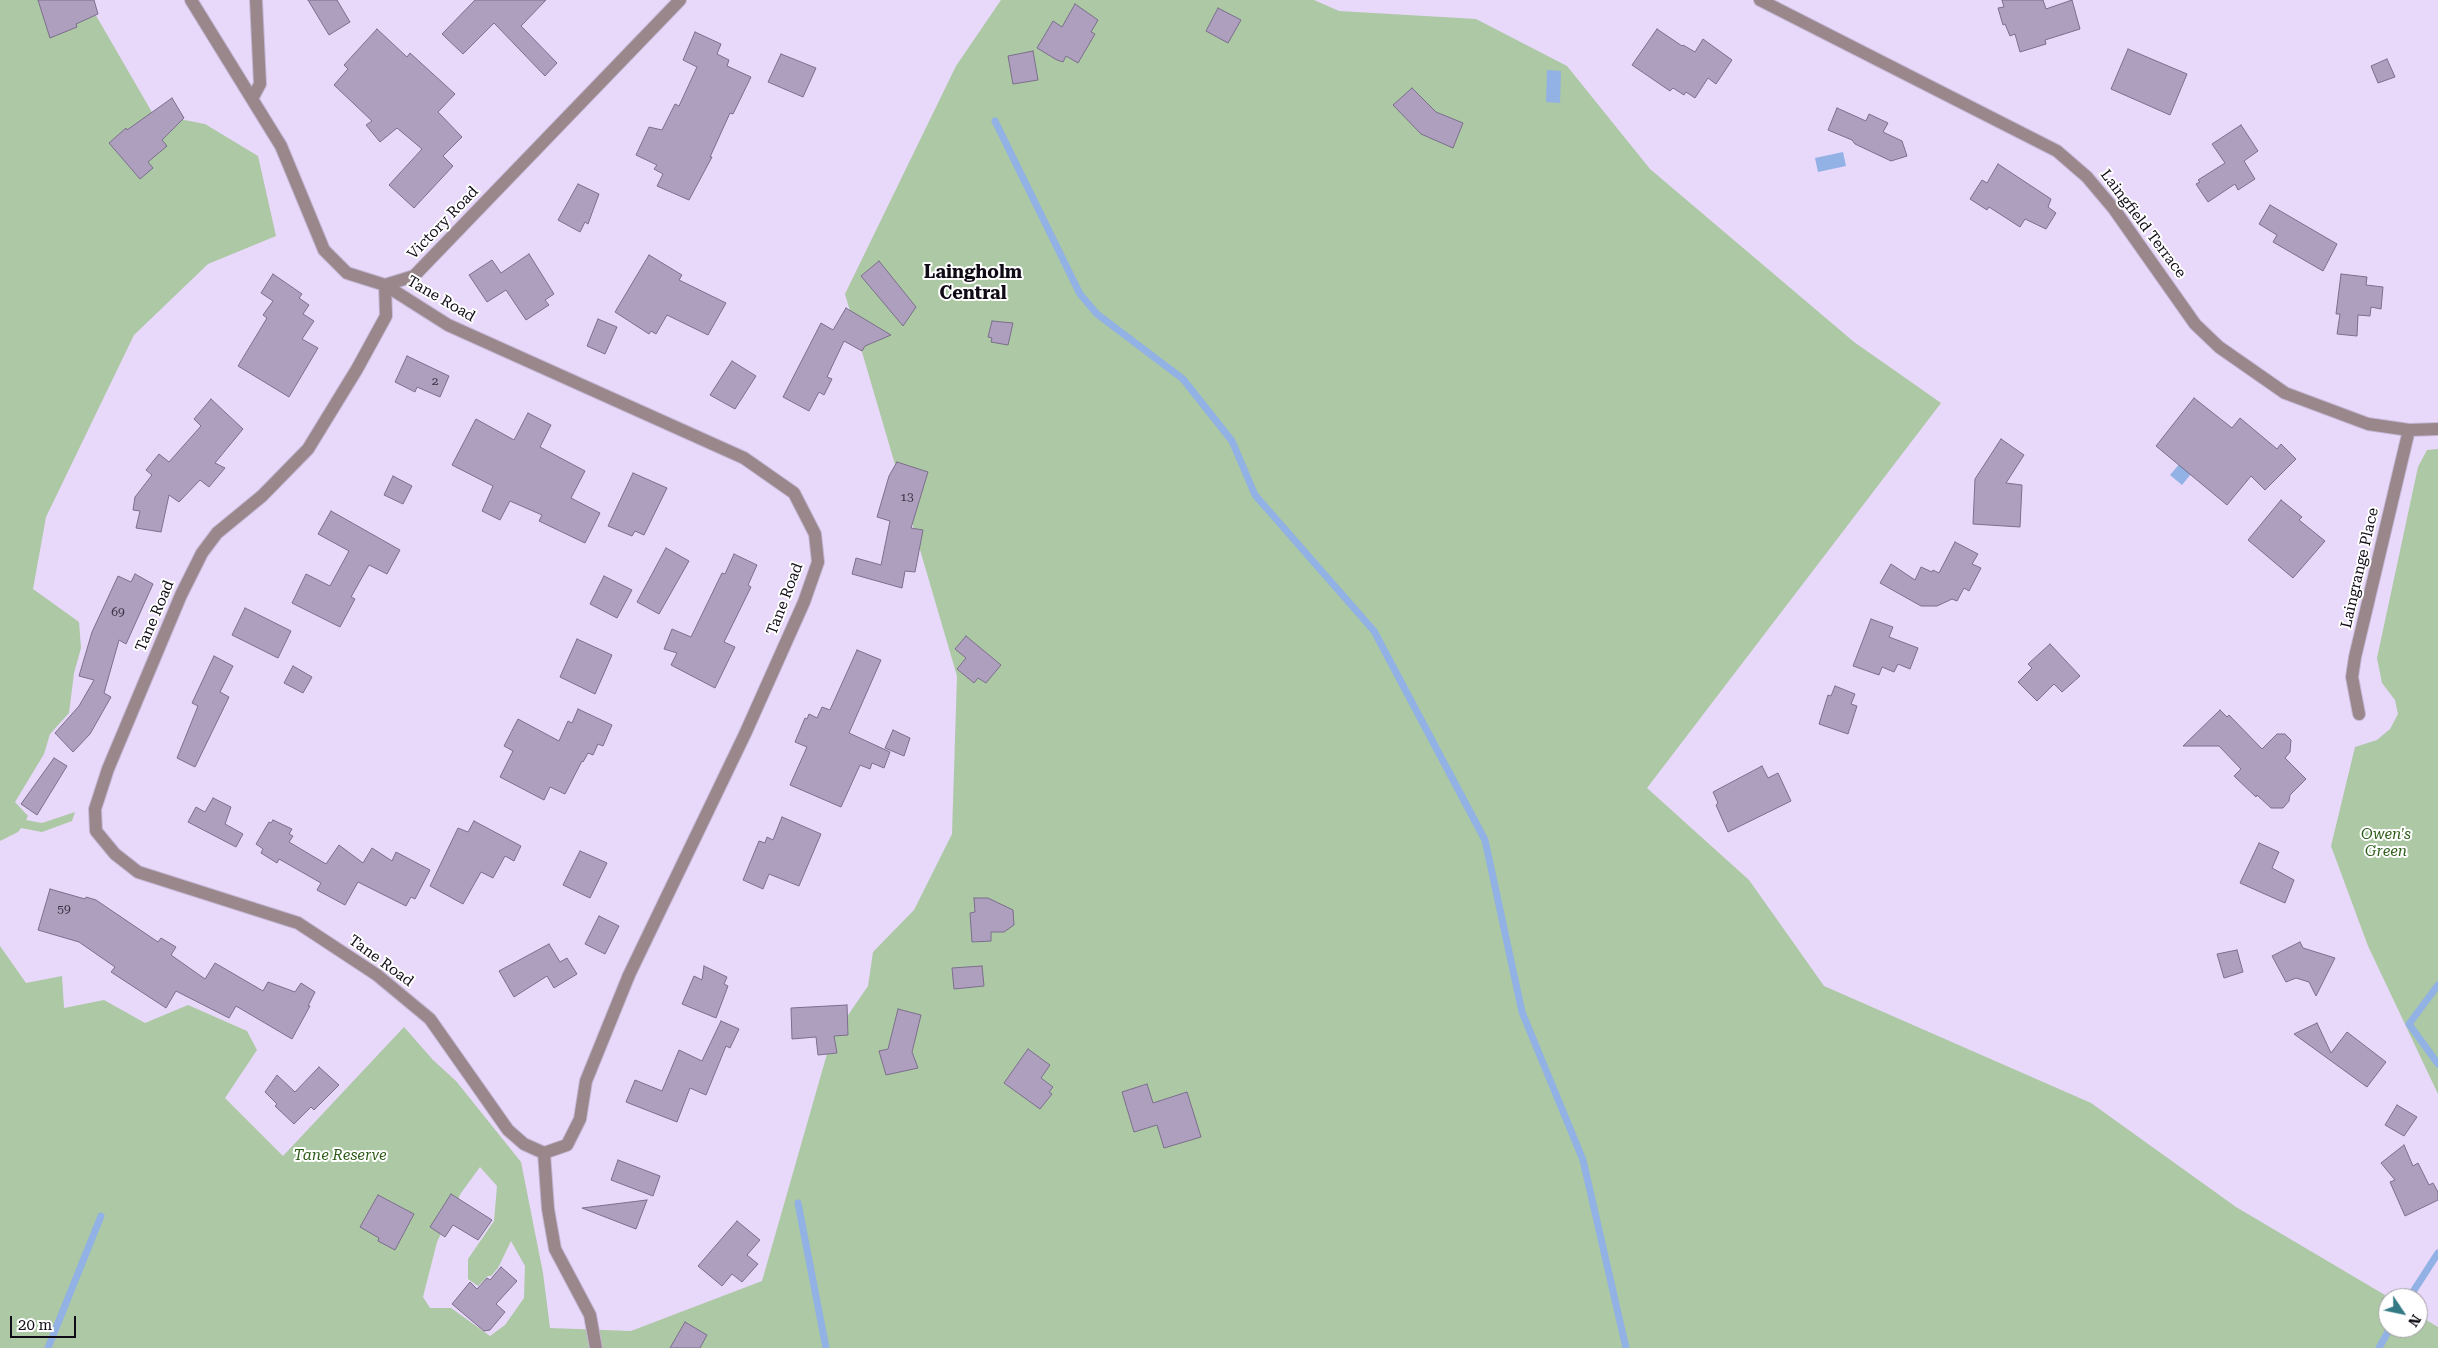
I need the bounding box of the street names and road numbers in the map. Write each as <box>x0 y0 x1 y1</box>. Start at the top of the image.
street label: Laingfield Terrace <box>2096 166 2190 282</box>
street label: Victory Road <box>404 183 482 263</box>
street label: Tane Road <box>404 272 478 326</box>
street label: Laingrange Place <box>2337 506 2383 630</box>
street label: Tane Road <box>763 560 807 638</box>
street label: Tane Road <box>132 578 178 654</box>
street label: Tane Road <box>345 931 417 991</box>

